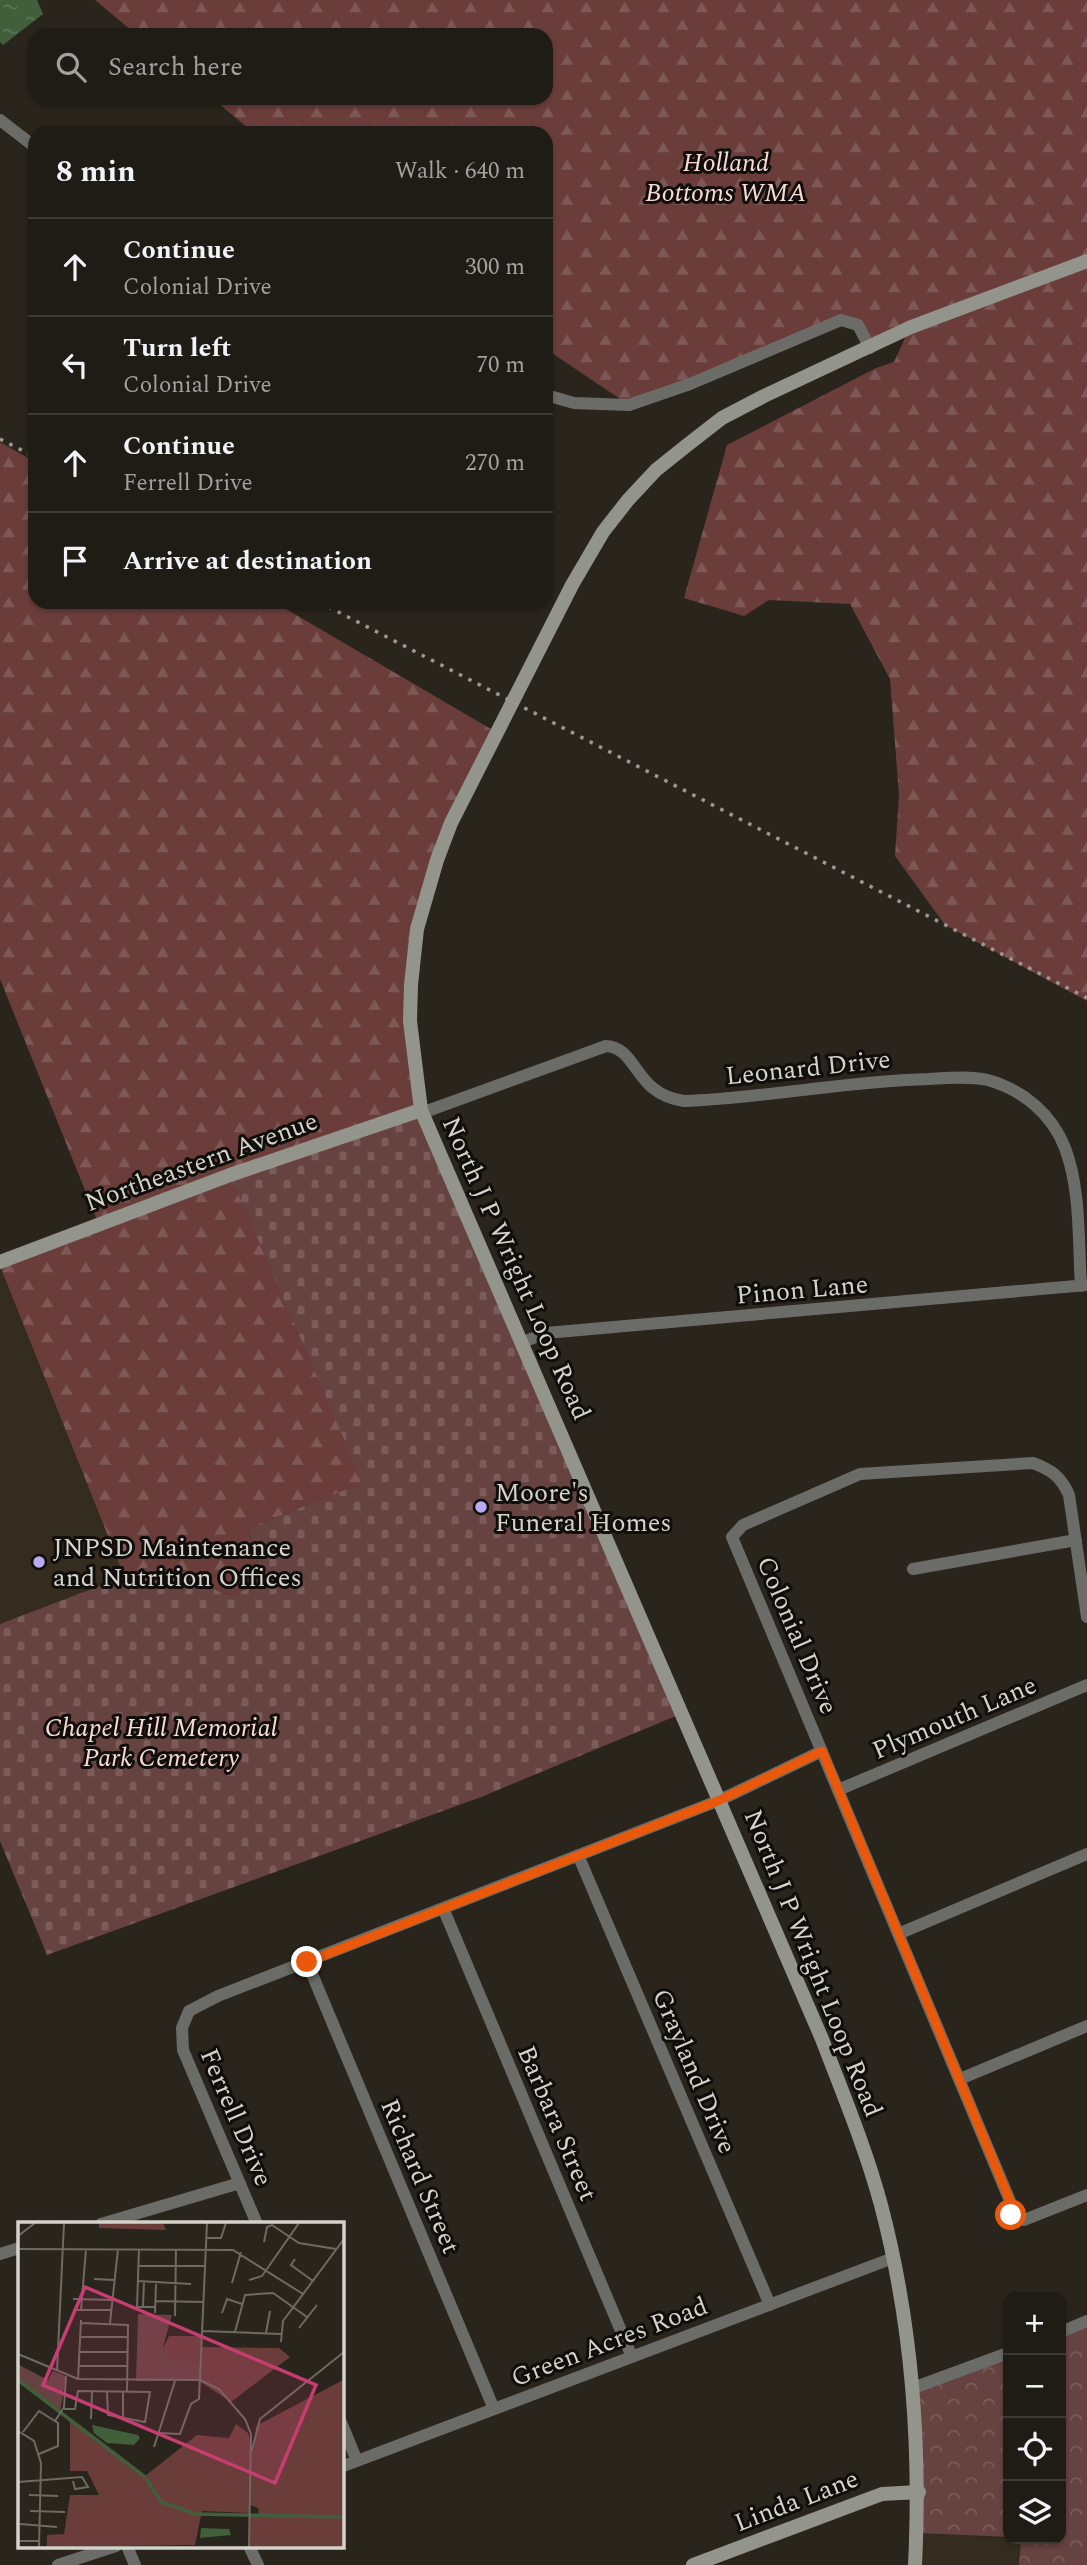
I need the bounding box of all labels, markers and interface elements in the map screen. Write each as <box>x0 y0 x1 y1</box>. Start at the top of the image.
search box <box>28 28 553 105</box>
text: Search here <box>108 47 243 87</box>
icon: search <box>52 48 90 86</box>
park label: Holland Bottoms WMA <box>645 143 807 213</box>
text: 8 min <box>56 149 136 195</box>
text: Walk · 640 m <box>395 154 525 189</box>
text: Continue <box>123 230 235 270</box>
icon: ahead <box>56 248 94 286</box>
text: 300 m <box>465 250 525 285</box>
text: Colonial Drive <box>123 270 272 305</box>
text: Turn left <box>123 328 231 368</box>
icon: left <box>56 346 94 384</box>
text: 70 m <box>476 348 525 383</box>
text: Colonial Drive <box>123 368 272 403</box>
text: Continue <box>123 426 235 466</box>
icon: ahead <box>56 444 94 482</box>
text: 270 m <box>465 446 525 481</box>
text: Ferrell Drive <box>123 466 253 501</box>
text: Arrive at destination <box>123 541 372 581</box>
icon: arrive <box>56 542 94 580</box>
street label: Leonard Drive <box>724 1039 893 1097</box>
street label: Northeastern Avenue <box>79 1101 324 1223</box>
street label: North J P Wright Loop Road <box>431 1110 601 1427</box>
street label: Pinon Lane <box>734 1264 870 1316</box>
place label: Moore's Funeral Homes <box>495 1473 672 1543</box>
marker: Moore's Funeral Homes <box>473 1499 489 1515</box>
place label: JNPSD Maintenance and Nutrition Offices <box>53 1528 302 1598</box>
street label: Colonial Drive <box>746 1550 848 1721</box>
marker: JNPSD Maintenance and Nutrition Offices <box>31 1554 47 1570</box>
street label: Plymouth Lane <box>866 1665 1043 1771</box>
park label: Chapel Hill Memorial Park Cemetery <box>45 1708 278 1778</box>
street label: North J P Wright Loop Road <box>733 1804 893 2123</box>
route end <box>291 1946 322 1977</box>
street label: Grayland Drive <box>641 1983 747 2160</box>
street label: Barbara Street <box>506 2039 608 2207</box>
street label: Ferrell Drive <box>189 2042 283 2193</box>
street label: Richard Street <box>369 2093 471 2260</box>
route start <box>995 2199 1026 2230</box>
inset map <box>18 2222 343 2548</box>
street label: Green Acres Road <box>505 2286 714 2398</box>
map controls <box>1003 2292 1066 2544</box>
button: + <box>1003 2292 1066 2355</box>
button: − <box>1003 2355 1066 2418</box>
button: locate <box>1003 2418 1066 2481</box>
street label: Linda Lane <box>728 2459 864 2543</box>
button: layers <box>1003 2481 1066 2544</box>

